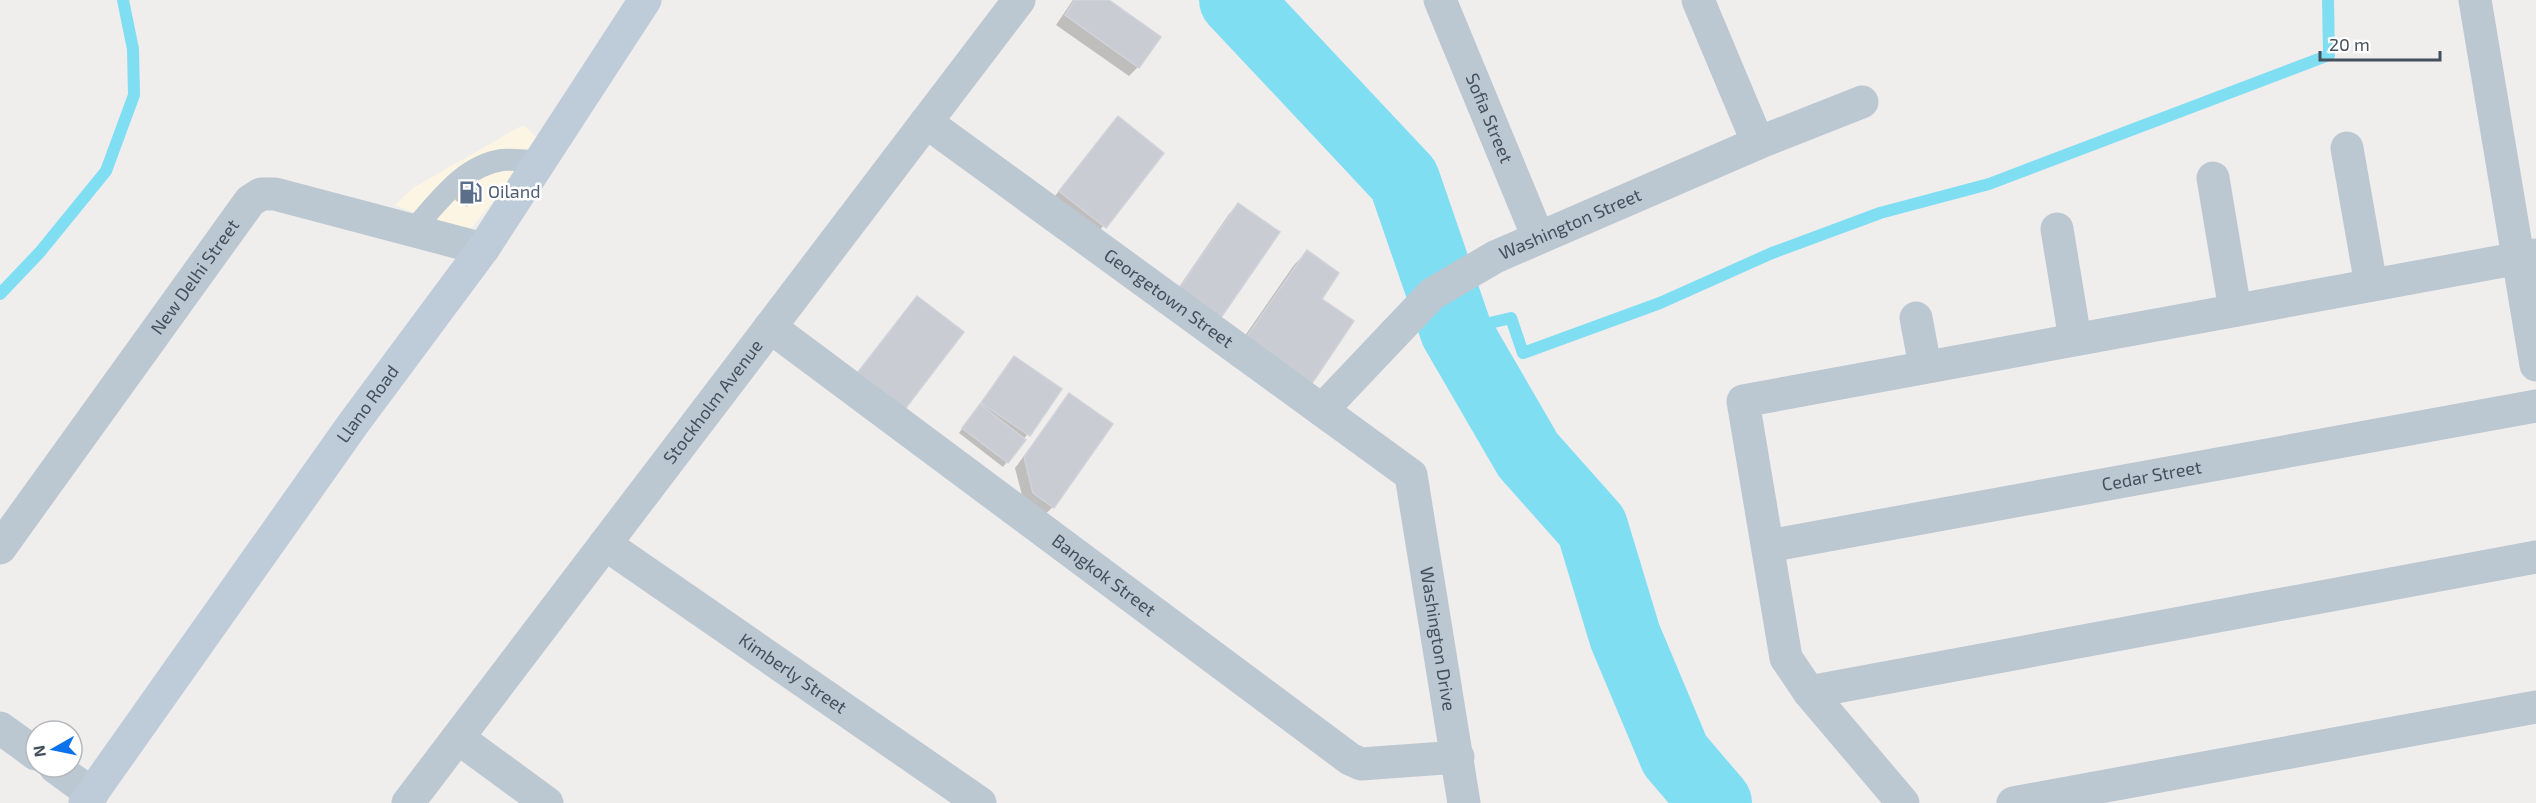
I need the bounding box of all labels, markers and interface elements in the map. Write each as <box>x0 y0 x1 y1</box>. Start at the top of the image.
scale bar <box>2320 24 2440 62</box>
text: 20 m <box>2329 33 2370 55</box>
street label: Sofia Street <box>1461 70 1518 166</box>
fuel station icon: Oiland <box>457 179 483 205</box>
place label: Oiland <box>488 180 541 202</box>
street label: Washington Street <box>1495 183 1645 264</box>
street label: New Delhi Street <box>146 214 243 338</box>
street label: Georgetown Street <box>1100 243 1238 352</box>
street label: Stockholm Avenue <box>658 335 767 468</box>
street label: Llano Road <box>331 361 403 447</box>
street label: Cedar Street <box>2100 455 2203 495</box>
street label: Bangkok Street <box>1048 529 1161 621</box>
street label: Washington Drive <box>1416 565 1461 713</box>
street label: Kimberly Street <box>735 628 851 718</box>
north arrow <box>24 719 84 779</box>
text: N <box>28 744 49 759</box>

